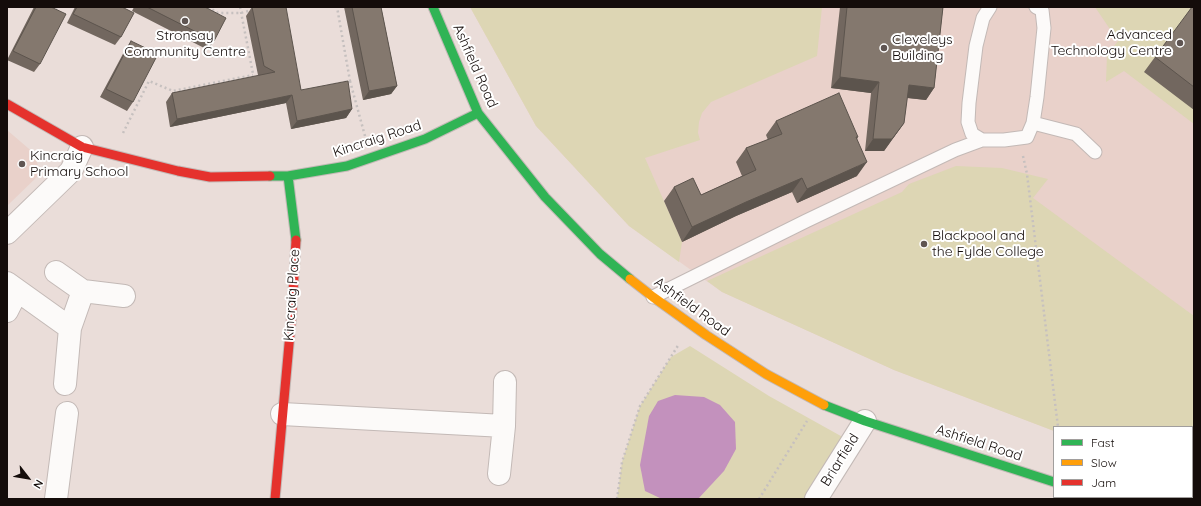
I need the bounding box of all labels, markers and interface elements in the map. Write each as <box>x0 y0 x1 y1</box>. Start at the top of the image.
marker: Stronsay Community Centre <box>180 16 190 26</box>
street label: Ashfield Road <box>449 22 501 110</box>
place label: Advanced Technology Centre <box>1051 27 1172 60</box>
place label: Stronsay Community Centre <box>124 28 246 60</box>
place label: Cleveleys Building <box>892 32 953 64</box>
marker: Advanced Technology Centre <box>1175 38 1185 48</box>
marker: Cleveleys Building <box>879 43 889 53</box>
street label: Kincraig Road <box>331 117 423 161</box>
place label: Kincraig Primary School <box>30 148 128 180</box>
marker: Kincraig Primary School <box>17 159 27 169</box>
place label: Blackpool and the Fylde College <box>932 228 1044 260</box>
marker: Blackpool and the Fylde College <box>919 239 929 249</box>
street label: Kincraig Place <box>280 248 304 342</box>
street label: Ashfield Road <box>651 274 733 340</box>
street label: Ashfield Road <box>934 421 1024 465</box>
legend <box>1053 426 1193 498</box>
street label: Briarfield <box>817 431 863 489</box>
text: Fast <box>1091 435 1115 450</box>
text: Slow <box>1091 455 1117 470</box>
north arrow <box>8 458 48 498</box>
text: Jam <box>1091 475 1116 490</box>
text: N <box>30 477 46 491</box>

